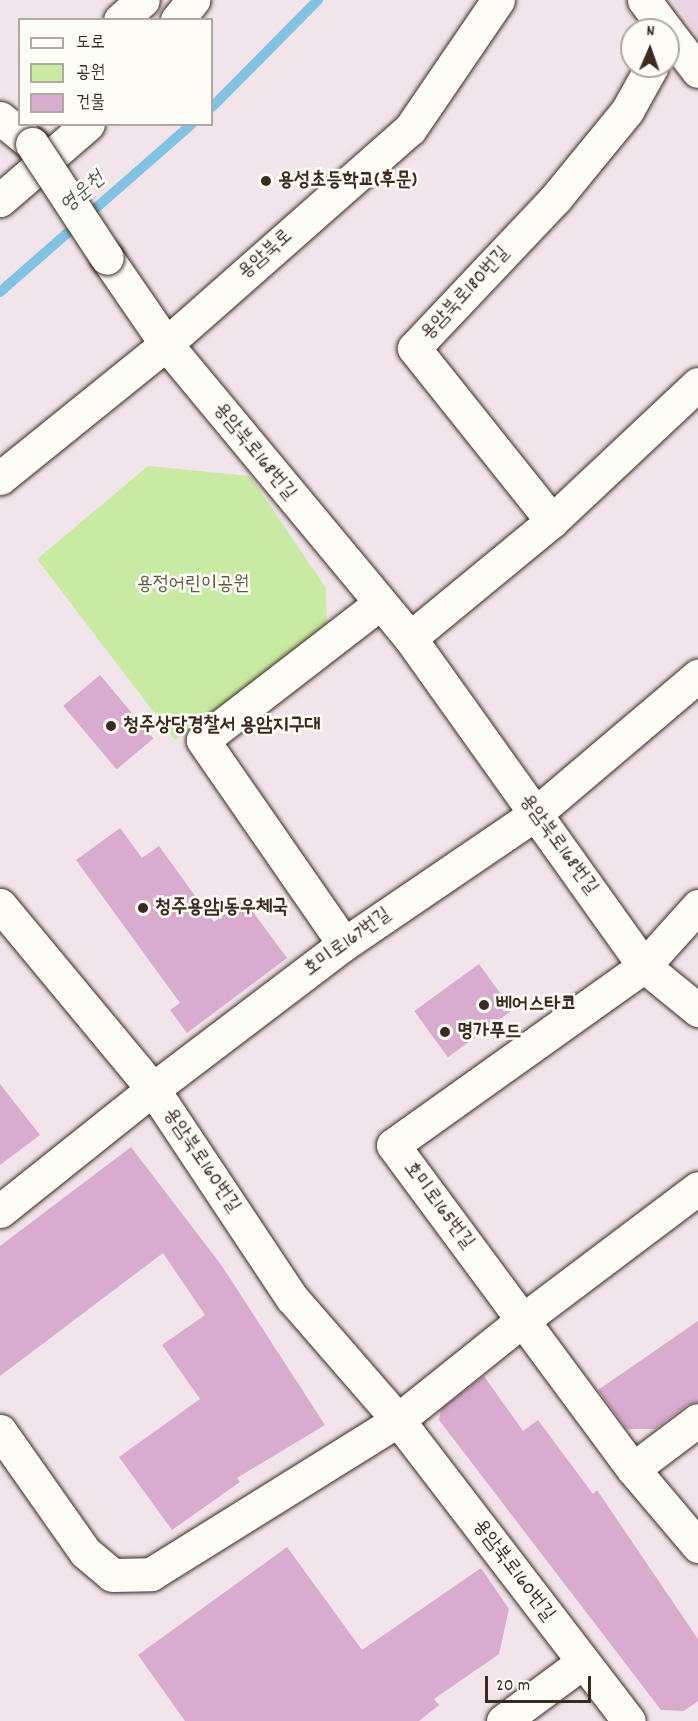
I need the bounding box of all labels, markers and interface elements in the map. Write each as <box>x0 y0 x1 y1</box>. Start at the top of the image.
legend <box>18 18 213 126</box>
north arrow <box>620 18 680 78</box>
text: N <box>646 20 655 43</box>
text: 도로 <box>76 31 105 56</box>
text: 공원 <box>76 61 105 86</box>
text: 건물 <box>76 91 105 116</box>
water label: 영운천 <box>56 167 110 219</box>
place label: 용성초등학교(후문) <box>278 169 417 193</box>
marker: 용성초등학교(후문) <box>259 174 273 188</box>
street label: 용암북로 <box>234 225 298 285</box>
street label: 용암북로180번길 <box>416 242 516 346</box>
street label: 용암북로168번길 <box>207 398 301 506</box>
park label: 용정어린이공원 <box>137 573 249 597</box>
place label: 청주상당경찰서 용암지구대 <box>123 714 321 738</box>
marker: 청주상당경찰서 용암지구대 <box>104 719 118 733</box>
street label: 용암북로168번길 <box>513 790 603 900</box>
place label: 청주용암1동우체국 <box>155 896 288 920</box>
marker: 청주용암1동우체국 <box>136 901 150 915</box>
street label: 호미로167번길 <box>300 903 396 983</box>
place label: 베어스타코 <box>496 993 576 1017</box>
marker: 베어스타코 <box>477 998 491 1012</box>
place label: 명가푸드 <box>457 1020 521 1044</box>
marker: 명가푸드 <box>438 1025 452 1039</box>
street label: 용암북로160번길 <box>157 1104 245 1218</box>
street label: 호미로165번길 <box>397 1157 479 1255</box>
street label: 용암북로160번길 <box>467 1515 559 1627</box>
scale bar <box>488 1664 594 1702</box>
text: 20 m <box>496 1674 530 1699</box>

